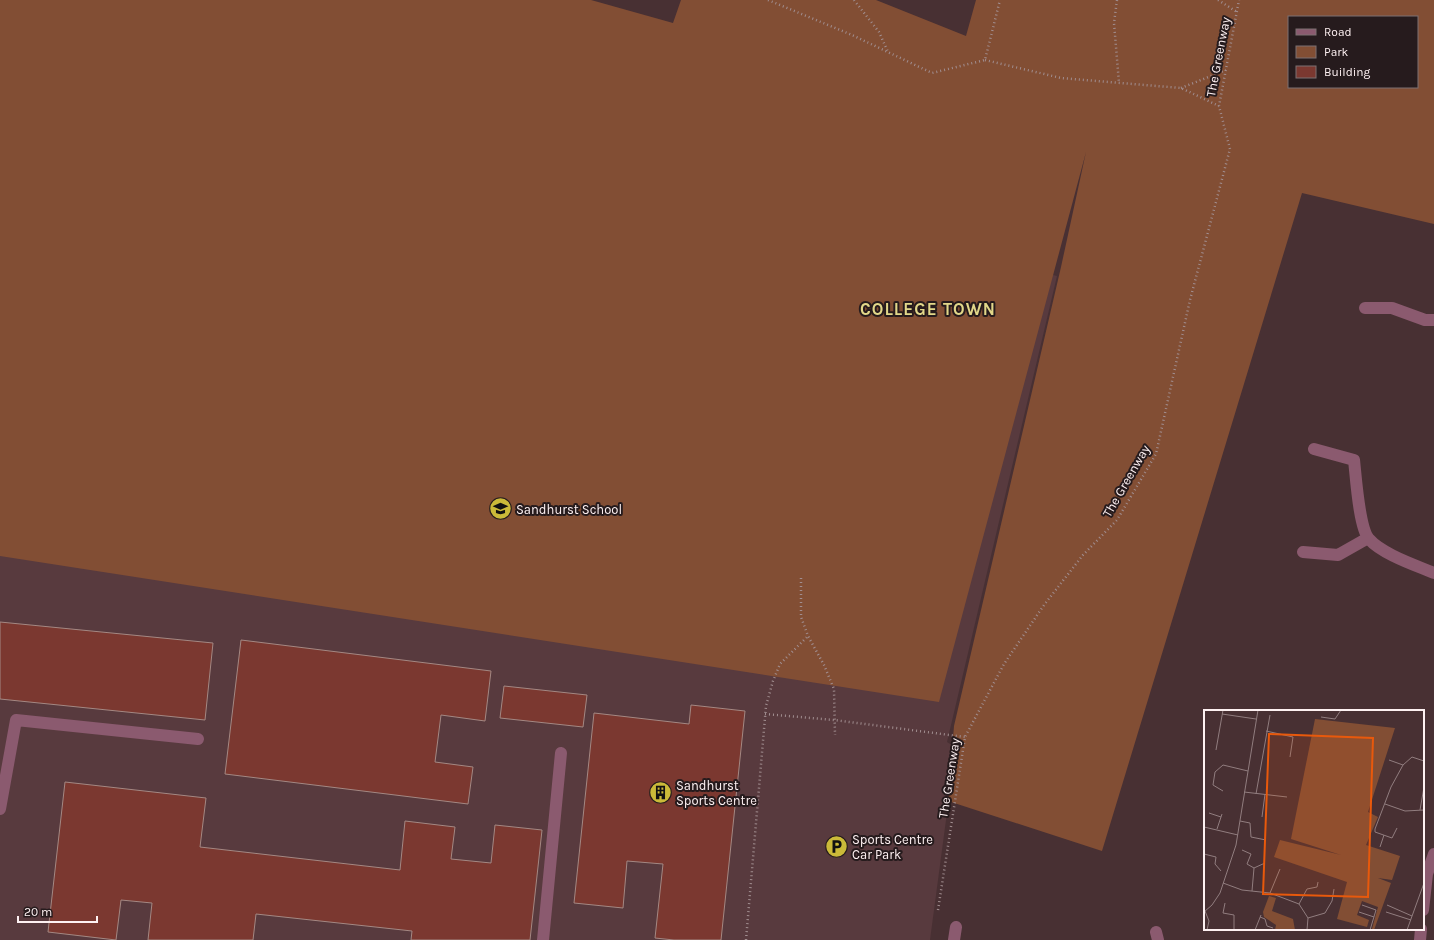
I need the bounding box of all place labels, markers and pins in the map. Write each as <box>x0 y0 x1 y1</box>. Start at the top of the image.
school or university icon: Sandhurst School <box>488 496 514 522</box>
place label: Sandhurst School <box>516 502 622 517</box>
place label: Sandhurst Sports Centre <box>676 778 757 808</box>
building icon: Sandhurst Sports Centre <box>648 779 674 805</box>
place label: Sports Centre Car Park <box>852 832 933 862</box>
parking icon: Sports Centre Car Park <box>823 833 849 859</box>

